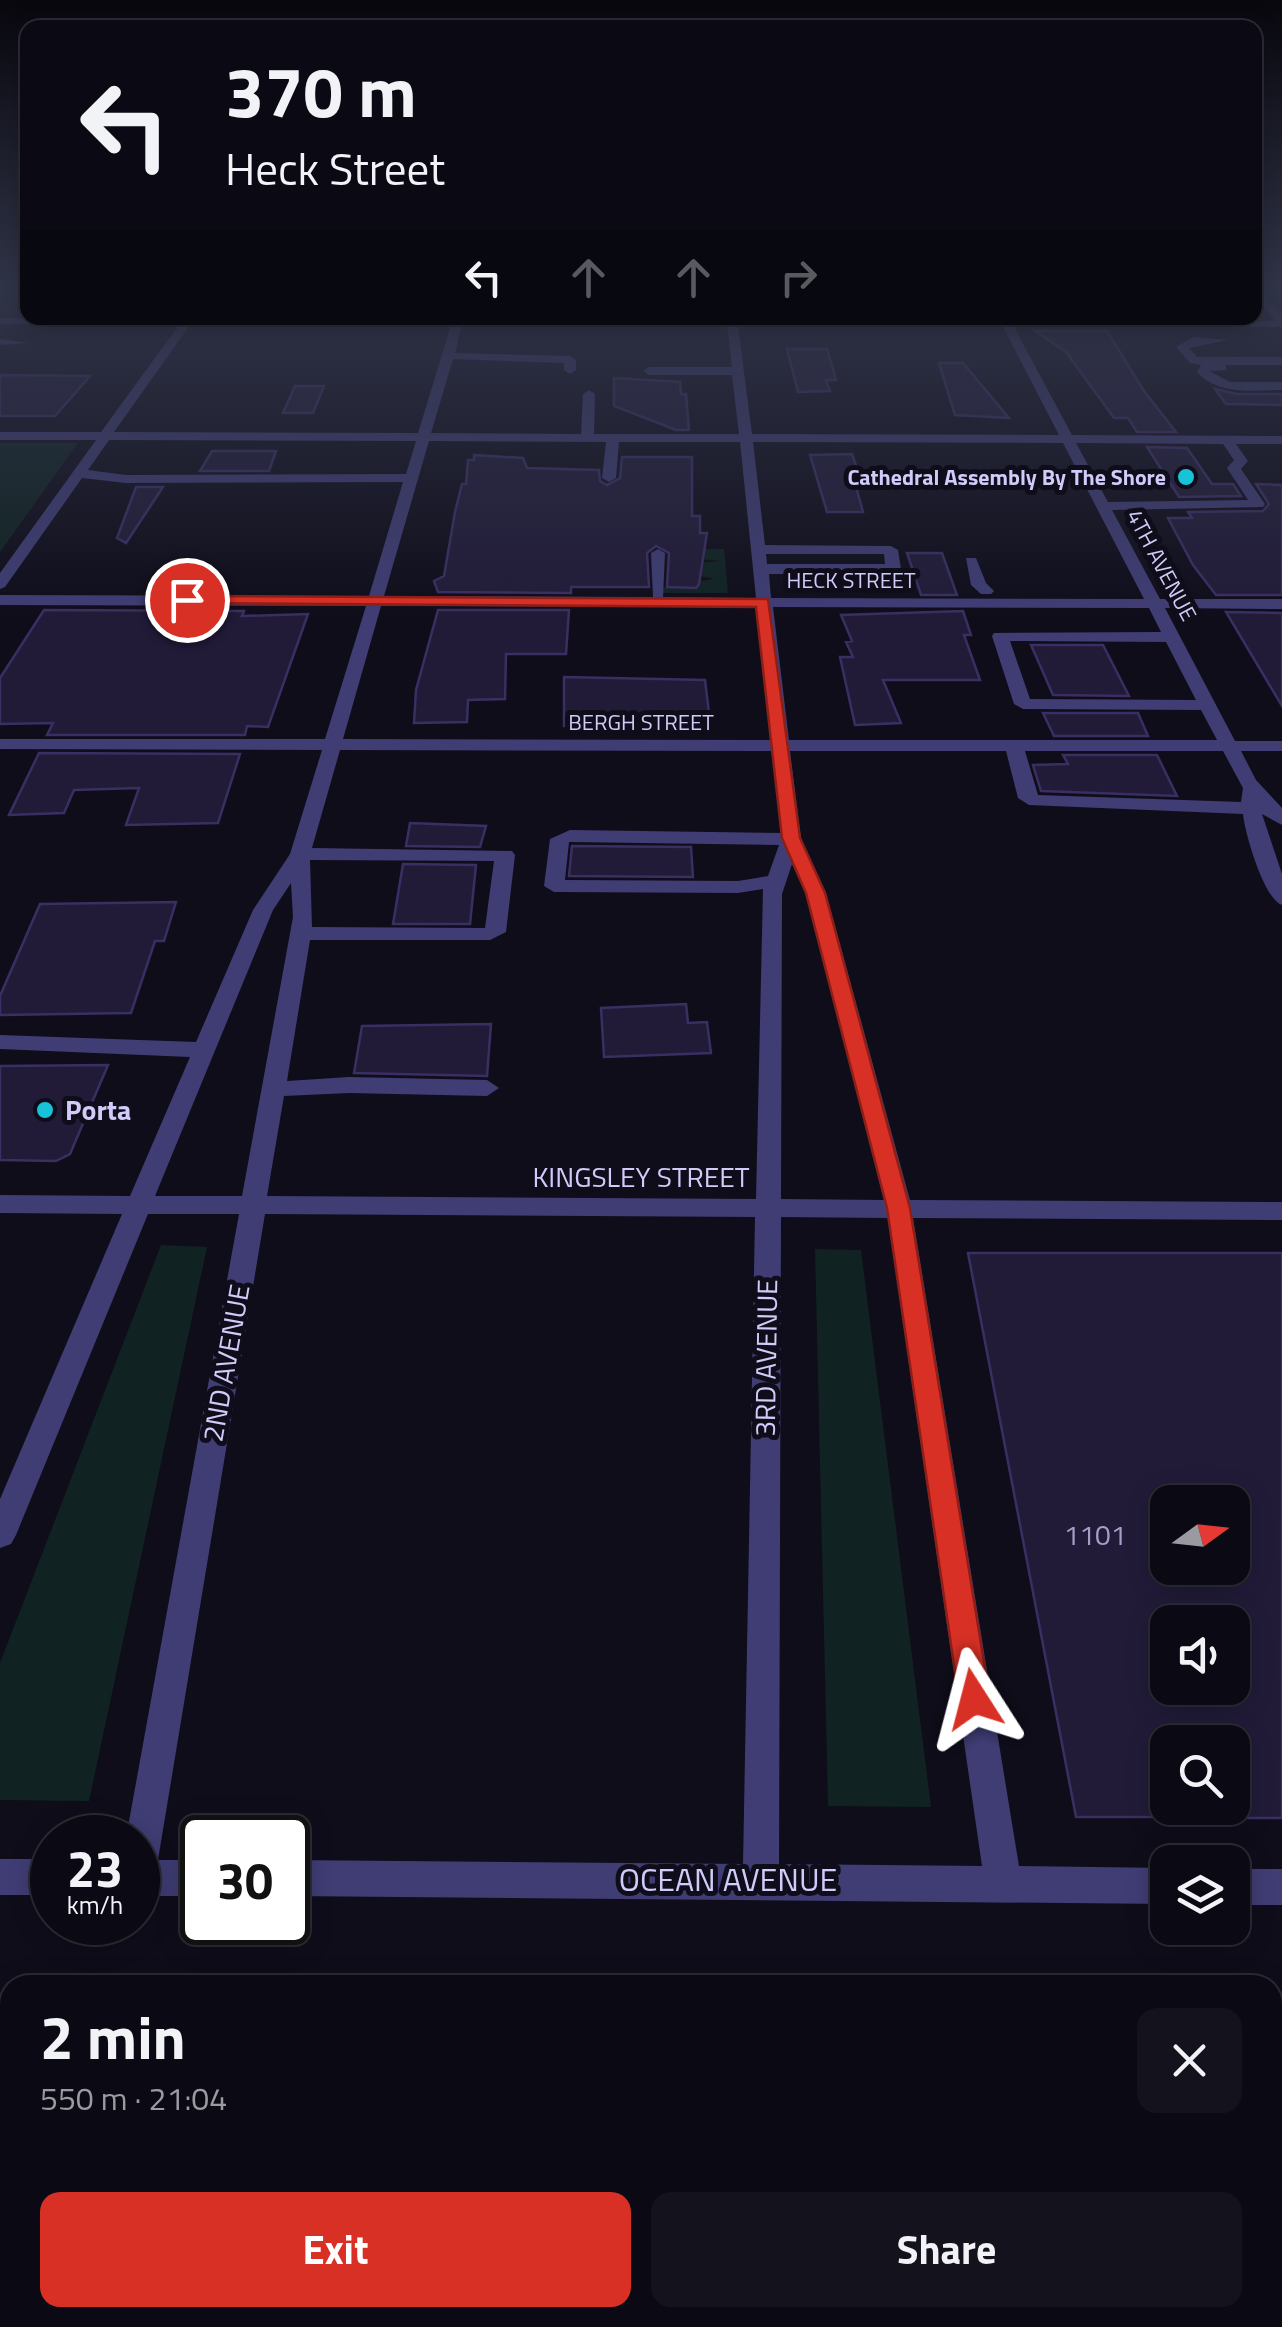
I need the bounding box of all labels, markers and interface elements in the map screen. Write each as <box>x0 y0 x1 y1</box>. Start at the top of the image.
text: 370 m <box>225 38 417 144</box>
icon: left <box>60 60 190 190</box>
text: Heck Street <box>225 134 445 202</box>
icon: left <box>456 250 511 305</box>
icon: ahead <box>561 250 616 305</box>
icon: ahead <box>666 250 721 305</box>
icon: right <box>771 250 826 305</box>
place label: Cathedral Assembly By The Shore <box>847 460 1166 494</box>
marker: Cathedral Assembly By The Shore <box>1175 466 1197 488</box>
street label: 4TH AVENUE <box>1118 503 1206 627</box>
pin <box>145 558 230 643</box>
street label: HECK STREET <box>786 563 916 597</box>
icon: arrive <box>160 573 215 628</box>
street label: BERGH STREET <box>568 705 714 739</box>
place label: Porta <box>65 1088 131 1131</box>
marker: Porta <box>34 1099 56 1121</box>
street label: KINGSLEY STREET <box>532 1155 750 1198</box>
street label: 3RD AVENUE <box>743 1279 788 1437</box>
street label: 2ND AVENUE <box>191 1281 260 1445</box>
north arrow <box>1150 1485 1250 1585</box>
map controls <box>1150 1485 1250 1945</box>
house number: 1101 <box>1064 1513 1126 1556</box>
button: sound <box>1150 1605 1250 1705</box>
position arrow <box>922 1647 1026 1751</box>
button: search <box>1150 1725 1250 1825</box>
speed limit sign: 30 <box>180 1815 310 1945</box>
text: 23 <box>67 1830 123 1906</box>
button: layers <box>1150 1845 1250 1945</box>
street label: OCEAN AVENUE <box>619 1855 837 1903</box>
text: km/h <box>67 1886 123 1924</box>
text: 2 min <box>40 1991 186 2082</box>
button: close <box>1137 2008 1242 2113</box>
text: 550 m · 21:04 <box>40 2074 227 2122</box>
button: Exit <box>40 2192 631 2307</box>
button: Share <box>651 2192 1242 2307</box>

